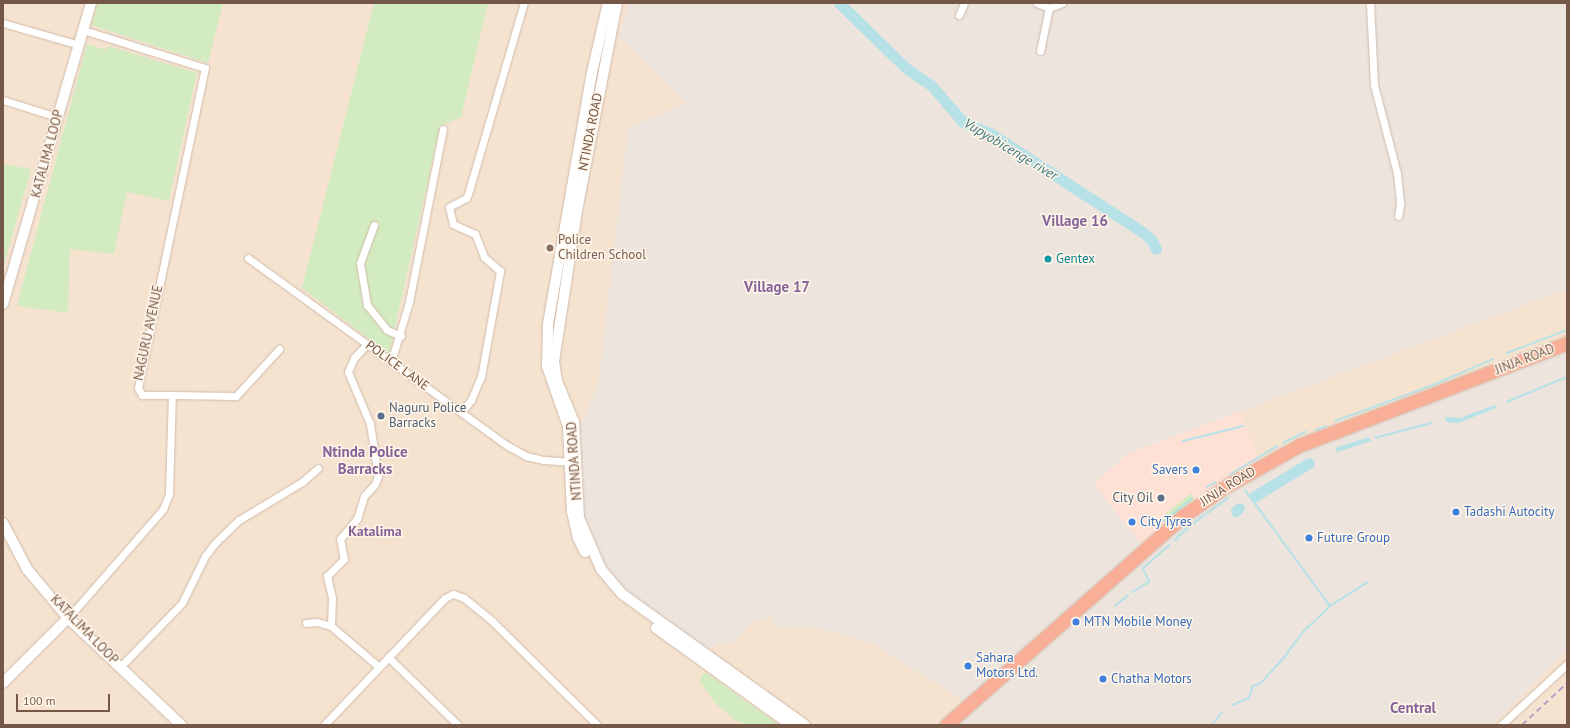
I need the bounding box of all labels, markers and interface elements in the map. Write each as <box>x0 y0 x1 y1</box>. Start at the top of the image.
street label: NTINDA ROAD <box>576 91 606 173</box>
street label: KATALIMA LOOP <box>29 108 67 200</box>
water label: Vupyobicenge river <box>961 114 1061 184</box>
district label: Village 16 <box>1042 212 1108 230</box>
place label: Police Children School <box>558 233 646 264</box>
marker: Police Children School <box>545 243 555 253</box>
place label: Gentex <box>1056 251 1095 267</box>
marker: Gentex <box>1043 254 1053 264</box>
district label: Village 17 <box>744 278 810 296</box>
street label: NAGURU AVENUE <box>131 284 167 382</box>
street label: POLICE LANE <box>362 338 432 394</box>
street label: JINJA ROAD <box>1493 341 1557 379</box>
place label: Naguru Police Barracks <box>389 401 466 432</box>
marker: Naguru Police Barracks <box>376 411 386 421</box>
street label: NTINDA ROAD <box>564 421 586 501</box>
district label: Ntinda Police Barracks <box>322 442 408 477</box>
place label: Savers <box>1152 462 1188 478</box>
street label: JINJA ROAD <box>1197 464 1259 510</box>
marker: Savers <box>1191 465 1201 475</box>
place label: City Oil <box>1112 490 1153 506</box>
marker: City Oil <box>1156 493 1166 503</box>
place label: Tadashi Autocity <box>1464 504 1555 520</box>
marker: Tadashi Autocity <box>1451 507 1461 517</box>
place label: City Tyres <box>1140 514 1193 530</box>
marker: City Tyres <box>1127 517 1137 527</box>
district label: Katalima <box>348 523 402 539</box>
place label: Future Group <box>1317 530 1390 546</box>
marker: Future Group <box>1304 533 1314 543</box>
street label: KATALIMA LOOP <box>47 592 121 668</box>
place label: MTN Mobile Money <box>1084 614 1192 630</box>
marker: MTN Mobile Money <box>1071 617 1081 627</box>
place label: Sahara Motors Ltd. <box>976 651 1038 682</box>
marker: Sahara Motors Ltd. <box>963 661 973 671</box>
place label: Chatha Motors <box>1111 671 1192 687</box>
marker: Chatha Motors <box>1098 674 1108 684</box>
scale bar <box>18 686 112 712</box>
text: 100 m <box>23 693 56 708</box>
district label: Central <box>1390 699 1436 717</box>

